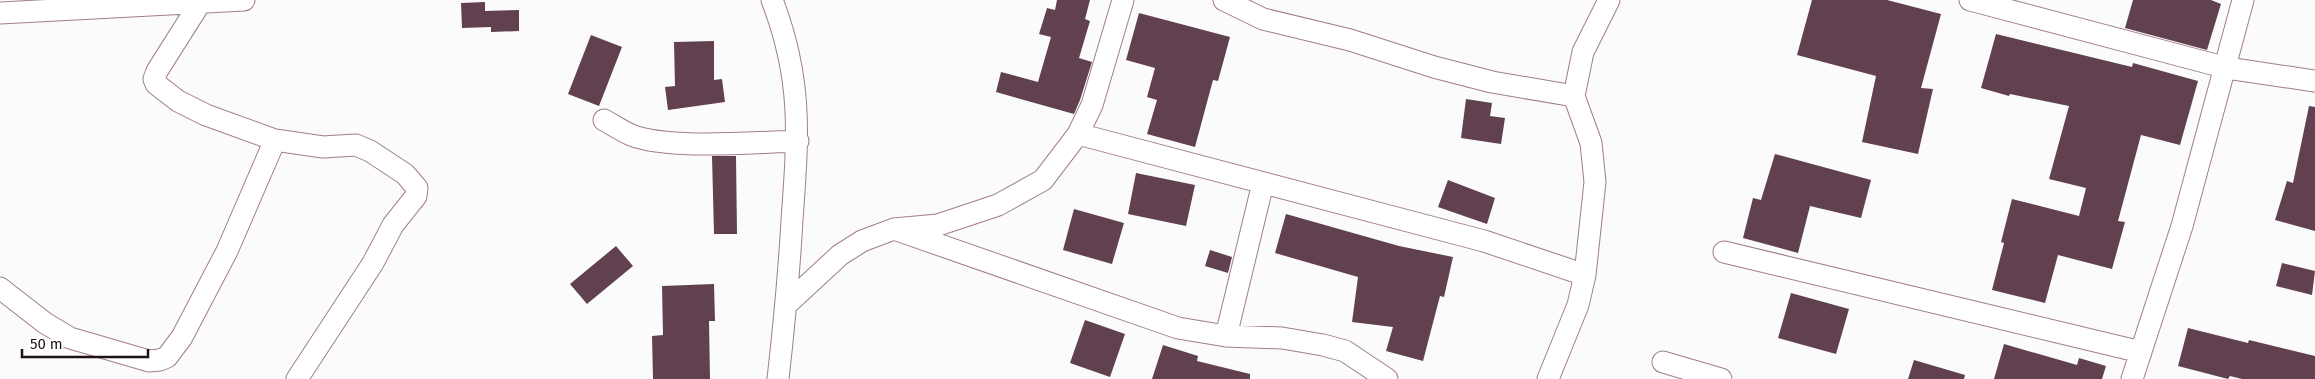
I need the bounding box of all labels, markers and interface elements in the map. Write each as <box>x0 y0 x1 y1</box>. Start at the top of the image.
scale bar <box>22 326 149 358</box>
text: 50 m <box>30 335 63 353</box>

